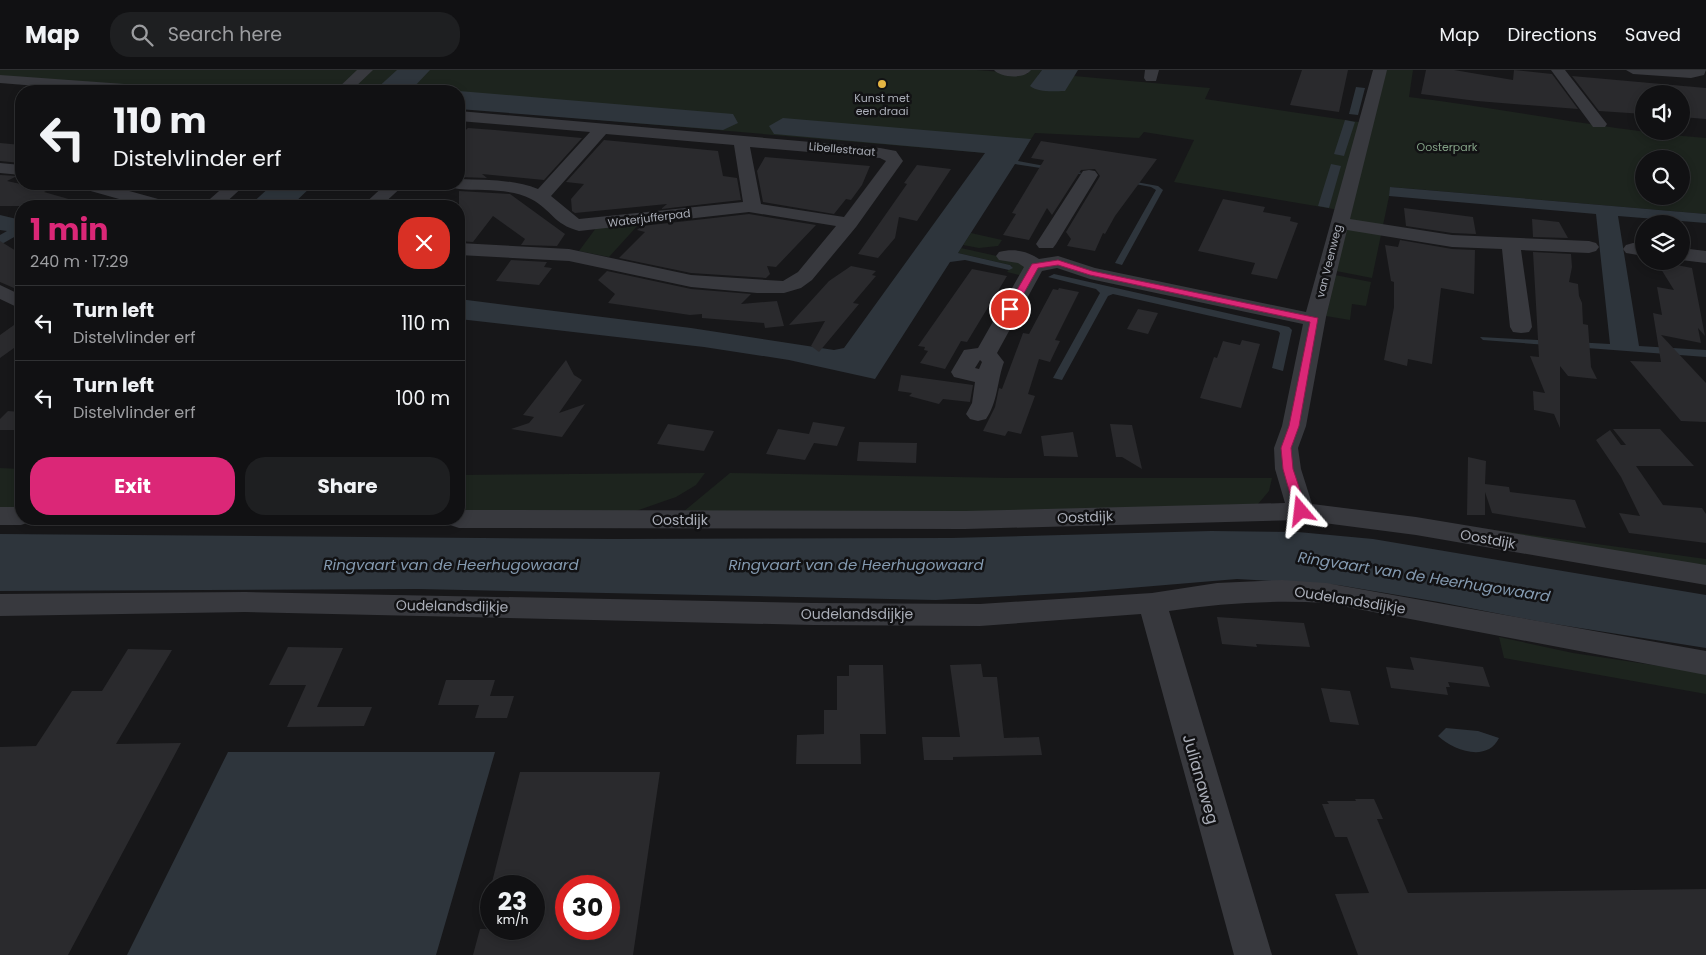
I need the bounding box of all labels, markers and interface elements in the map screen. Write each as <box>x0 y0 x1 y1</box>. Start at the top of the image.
search box <box>110 12 460 57</box>
text: Map <box>25 18 80 51</box>
icon: search <box>128 21 156 49</box>
text: Search here <box>168 21 282 48</box>
text: Map <box>1440 22 1479 47</box>
text: Directions <box>1507 22 1597 47</box>
text: Saved <box>1625 22 1681 47</box>
marker: Kunst met een draai <box>876 78 888 90</box>
map controls <box>1635 85 1690 270</box>
button: sound <box>1635 85 1690 140</box>
place label: Kunst met een draai <box>854 90 910 119</box>
text: 110 m <box>113 96 207 145</box>
icon: left <box>30 105 95 170</box>
street label: Libellestraat <box>808 138 876 160</box>
park label: Oosterpark <box>1417 139 1478 155</box>
text: Distelvlinder erf <box>113 143 281 174</box>
button: search <box>1635 150 1690 205</box>
street label: Waterjufferpad <box>607 205 691 231</box>
text: 1 min <box>30 208 108 251</box>
button: layers <box>1635 215 1690 270</box>
button: close <box>398 217 450 269</box>
street label: van Veenweg <box>1312 223 1346 299</box>
text: 240 m · 17:29 <box>30 250 129 273</box>
pin <box>989 288 1031 330</box>
icon: arrive <box>996 295 1024 323</box>
text: Turn left <box>73 297 154 324</box>
icon: left <box>30 309 58 337</box>
text: 110 m <box>401 310 450 337</box>
text: Distelvlinder erf <box>73 326 196 349</box>
text: Turn left <box>73 372 154 399</box>
icon: left <box>30 384 58 412</box>
text: 100 m <box>395 385 450 412</box>
text: Distelvlinder erf <box>73 401 196 424</box>
button: Exit <box>30 457 235 515</box>
button: Share <box>245 457 450 515</box>
position arrow <box>1274 484 1326 536</box>
street label: Oostdijk <box>1057 506 1114 528</box>
street label: Oostdijk <box>652 510 709 530</box>
street label: Oostdijk <box>1459 524 1518 554</box>
water label: Ringvaart van de Heerhugowaard <box>1296 546 1553 607</box>
water label: Ringvaart van de Heerhugowaard <box>323 554 579 575</box>
water label: Ringvaart van de Heerhugowaard <box>728 554 984 575</box>
street label: Oudelandsdijkje <box>1293 581 1407 619</box>
street label: Oudelandsdijkje <box>396 595 509 617</box>
street label: Oudelandsdijkje <box>801 604 914 624</box>
street label: Julianaweg <box>1177 732 1224 827</box>
speed limit sign: 30 <box>555 875 620 940</box>
text: 23 <box>498 884 527 919</box>
text: km/h <box>497 911 528 928</box>

